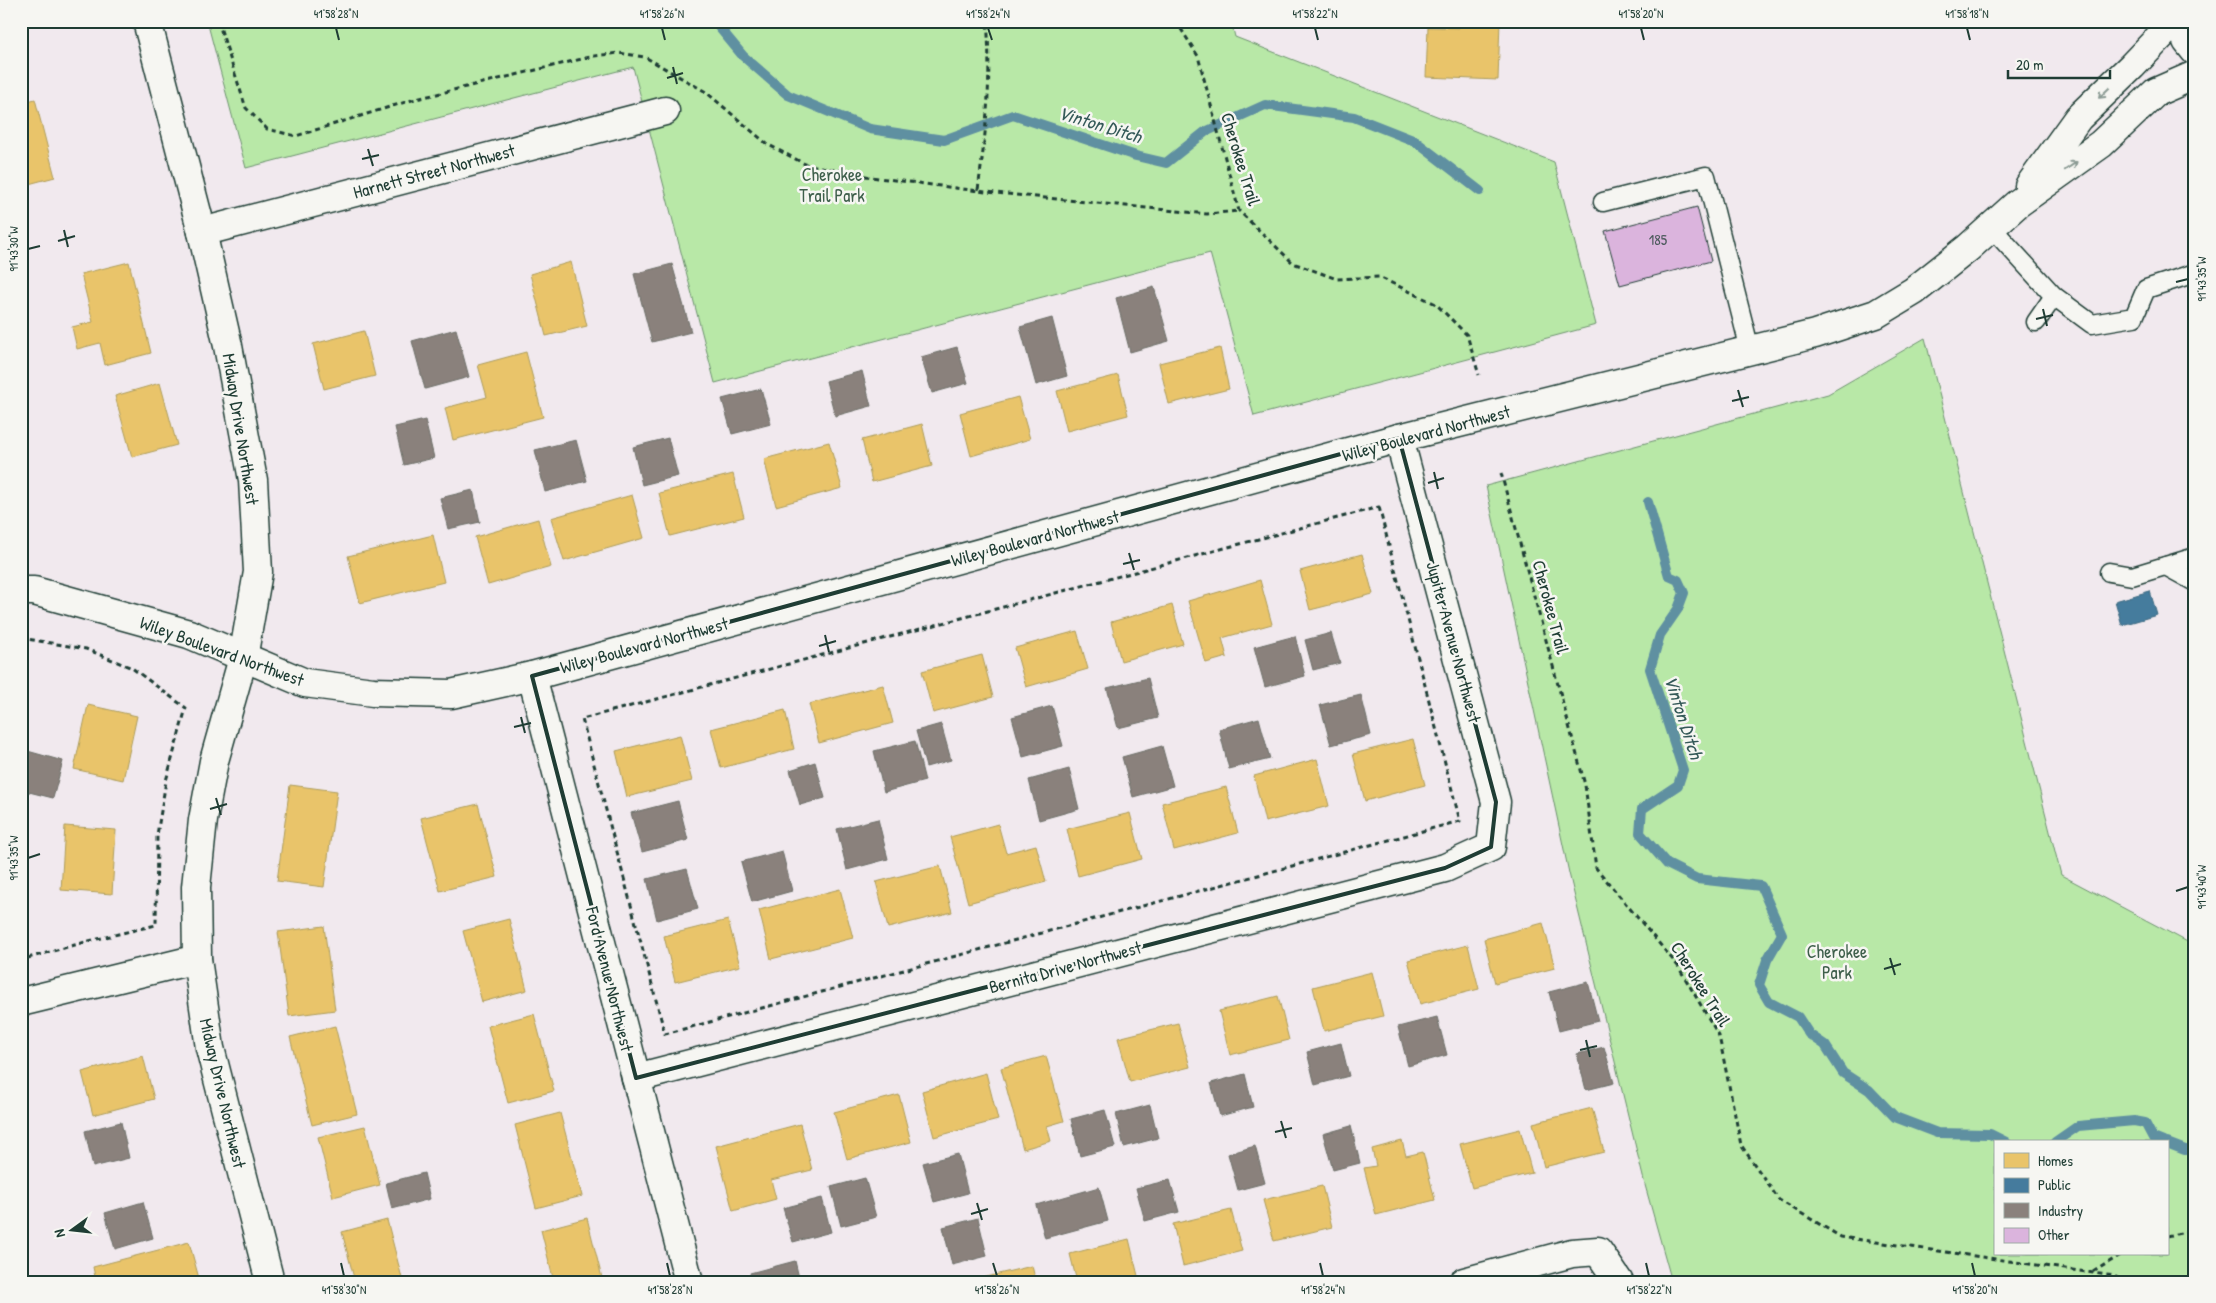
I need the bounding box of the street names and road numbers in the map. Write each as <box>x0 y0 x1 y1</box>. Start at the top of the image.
street label: Cherokee Trail <box>1215 109 1267 209</box>
street label: Harnett Street Northwest <box>350 137 518 205</box>
street label: Midway Drive Northwest <box>217 351 265 507</box>
street label: Wiley Boulevard Northwest <box>1339 398 1513 467</box>
street label: Wiley Boulevard Northwest <box>948 503 1122 572</box>
street label: Cherokee Trail <box>1527 557 1576 657</box>
street label: Jupiter Avenue Northwest <box>1420 559 1488 726</box>
street label: Wiley Boulevard Northwest <box>137 610 308 693</box>
street label: Wiley Boulevard Northwest <box>557 610 731 679</box>
street label: Ford Avenue Northwest <box>580 903 640 1055</box>
street label: Bernita Drive Northwest <box>986 934 1145 999</box>
street label: Cherokee Trail <box>1665 937 1737 1031</box>
street label: Midway Drive Northwest <box>194 1016 253 1171</box>

